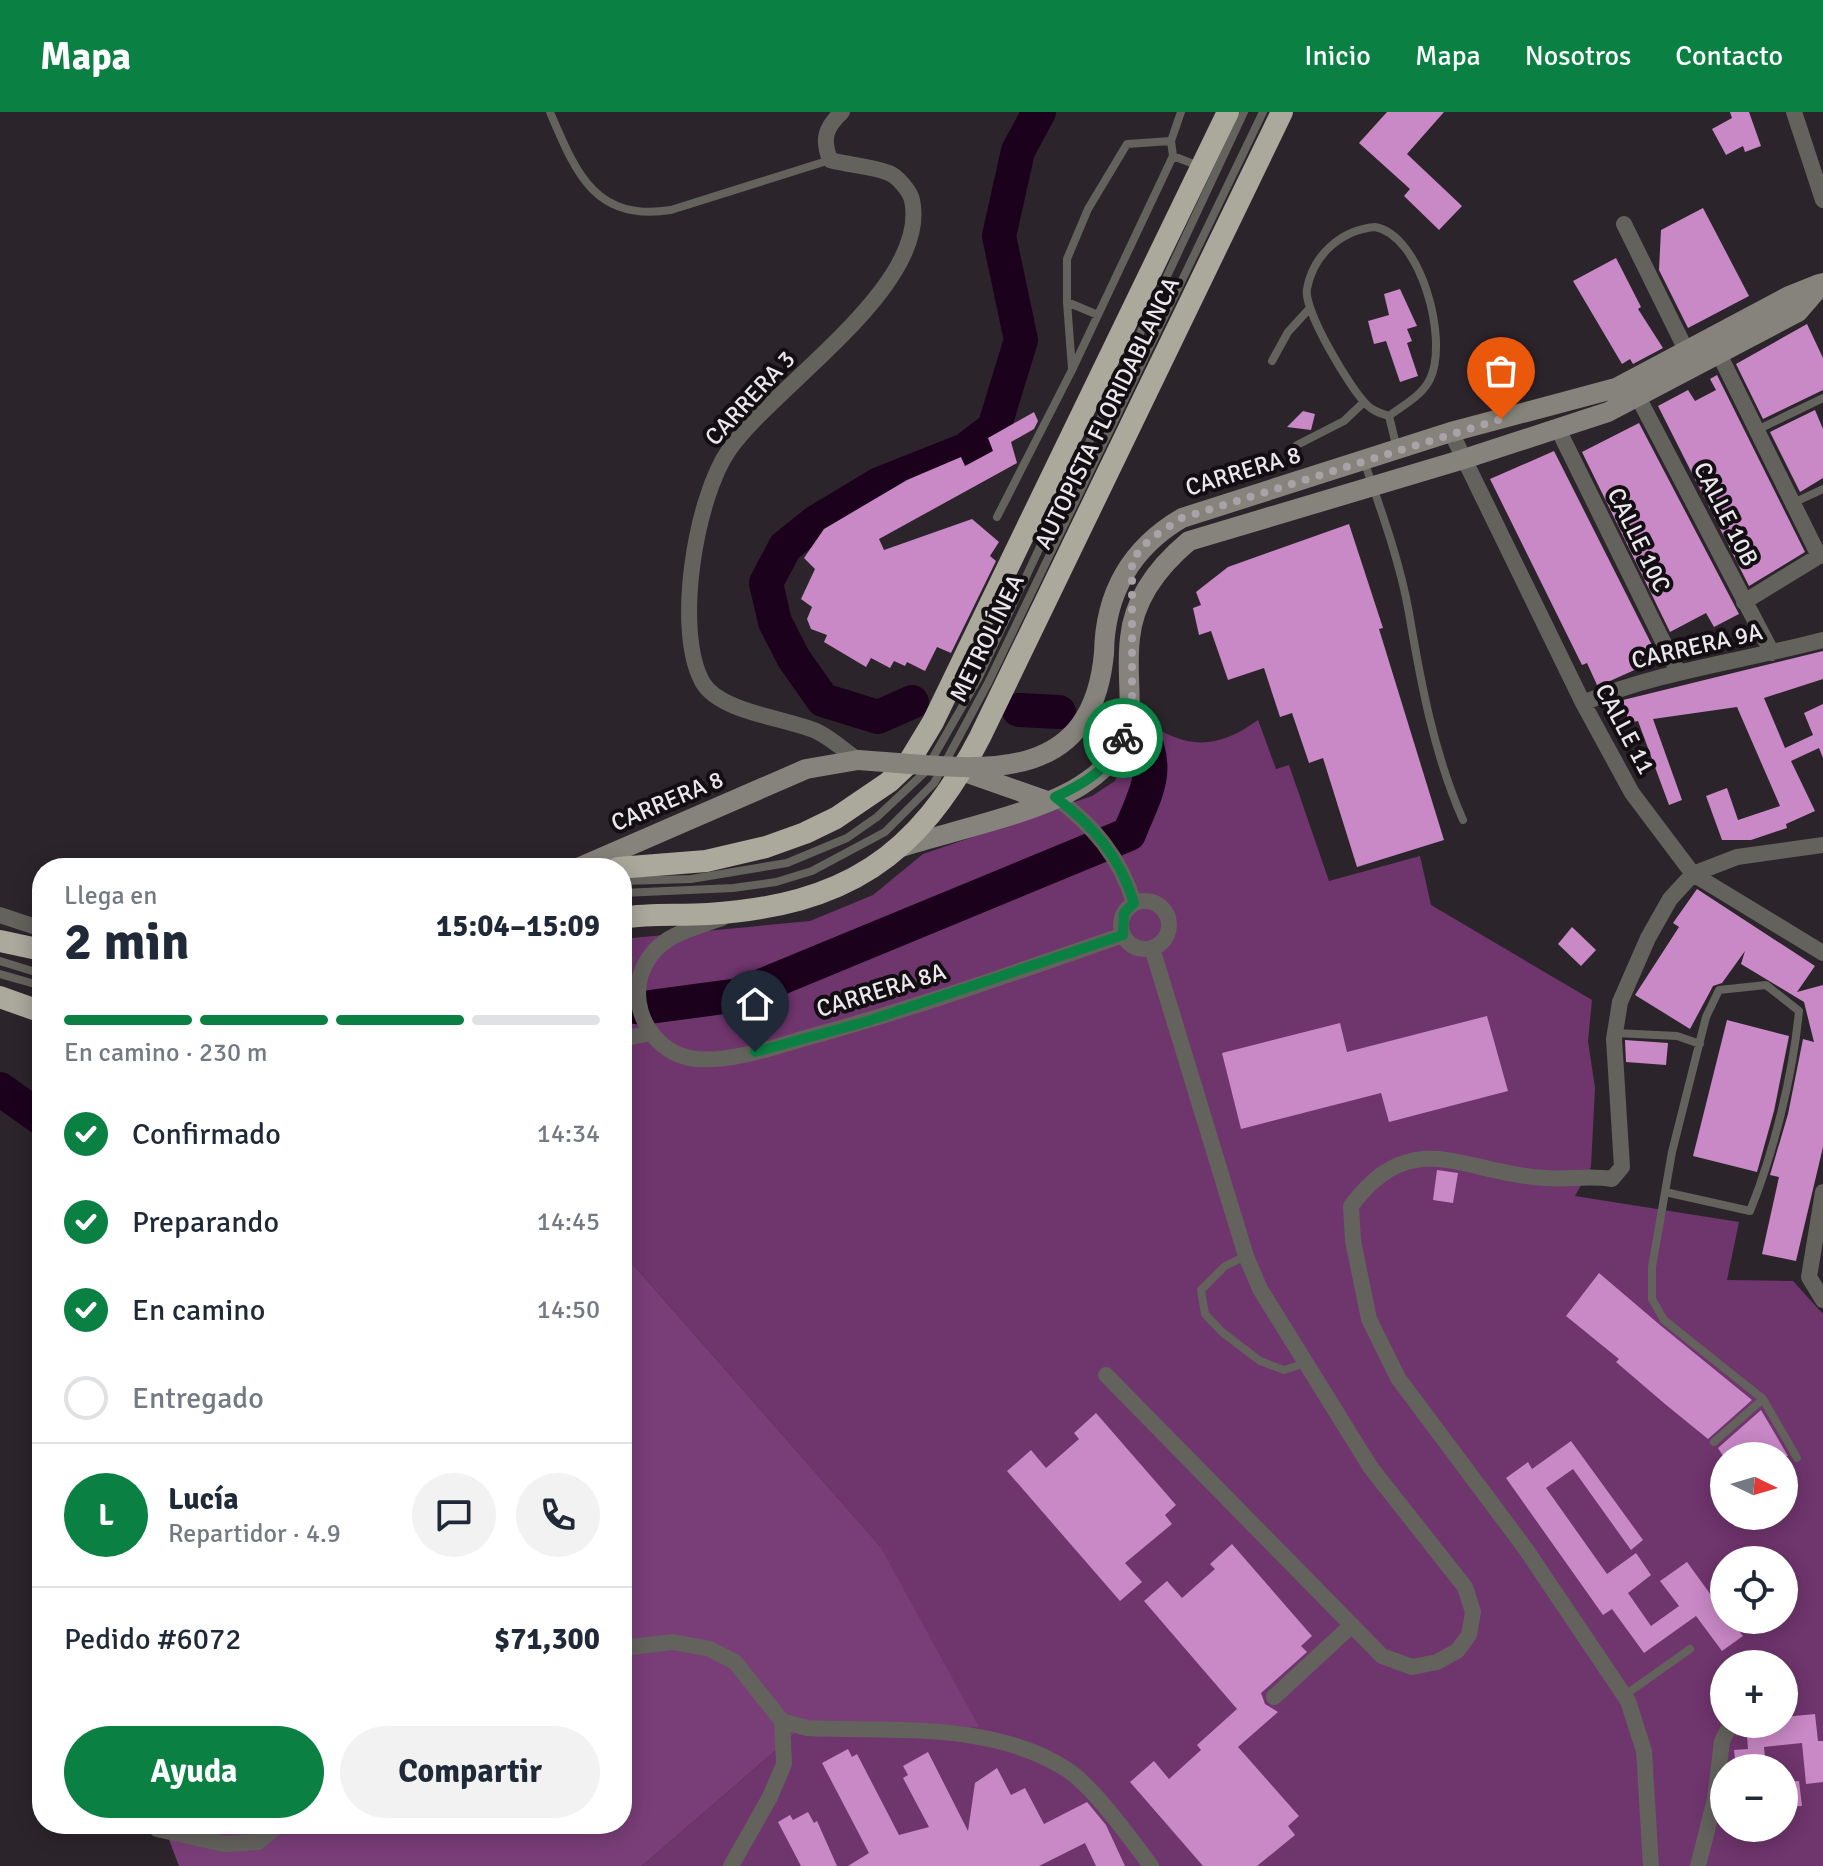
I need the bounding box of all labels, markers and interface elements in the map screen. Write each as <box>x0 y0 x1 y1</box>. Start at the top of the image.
text: Mapa <box>40 33 131 80</box>
text: Inicio <box>1304 39 1371 73</box>
text: Mapa <box>1415 39 1481 73</box>
text: Nosotros <box>1525 39 1631 73</box>
text: Contacto <box>1675 39 1783 73</box>
street label: AUTOPISTA FLORIDABLANCA <box>1028 272 1186 554</box>
pin <box>1467 337 1535 419</box>
street label: CARRERA 3 <box>698 344 802 452</box>
icon: bag <box>1479 349 1523 393</box>
street label: CARRERA 8 <box>1182 439 1304 503</box>
street label: CALLE 10B <box>1687 457 1765 571</box>
street label: CALLE 10C <box>1601 483 1677 597</box>
street label: METROLÍNEA <box>943 569 1031 707</box>
street label: CARRERA 9A <box>1629 616 1766 676</box>
street label: CALLE 11 <box>1589 678 1661 780</box>
courier <box>1083 698 1163 778</box>
icon: bike <box>1101 716 1145 760</box>
street label: CARRERA 8 <box>606 764 728 838</box>
text: Llega en <box>64 880 158 912</box>
text: 15:04–15:09 <box>436 908 600 945</box>
text: 2 min <box>64 910 190 974</box>
street label: CARRERA 8A <box>813 956 950 1024</box>
pin <box>721 970 789 1052</box>
icon: home <box>733 982 777 1026</box>
text: En camino · 230 m <box>64 1037 267 1069</box>
icon: check <box>64 1112 108 1156</box>
text: Confirmado <box>132 1116 281 1153</box>
text: 14:34 <box>537 1118 600 1150</box>
icon: check <box>64 1200 108 1244</box>
text: Preparando <box>132 1204 279 1241</box>
text: 14:45 <box>537 1206 600 1238</box>
icon: check <box>64 1288 108 1332</box>
text: En camino <box>132 1292 265 1329</box>
text: 14:50 <box>537 1294 600 1326</box>
text: Entregado <box>132 1380 264 1417</box>
north arrow <box>1710 1442 1798 1530</box>
map controls <box>1710 1442 1798 1842</box>
button: chat <box>412 1473 496 1557</box>
button: phone <box>516 1473 600 1557</box>
text: Lucía <box>168 1481 239 1518</box>
text: L <box>98 1497 114 1534</box>
text: Repartidor · 4.9 <box>168 1518 341 1550</box>
button: locate <box>1710 1546 1798 1634</box>
text: Pedido #6072 <box>64 1621 241 1658</box>
text: $71,300 <box>494 1621 600 1658</box>
button: + <box>1710 1650 1798 1738</box>
button: Ayuda <box>64 1726 324 1818</box>
button: Compartir <box>340 1726 600 1818</box>
button: − <box>1710 1754 1798 1842</box>

